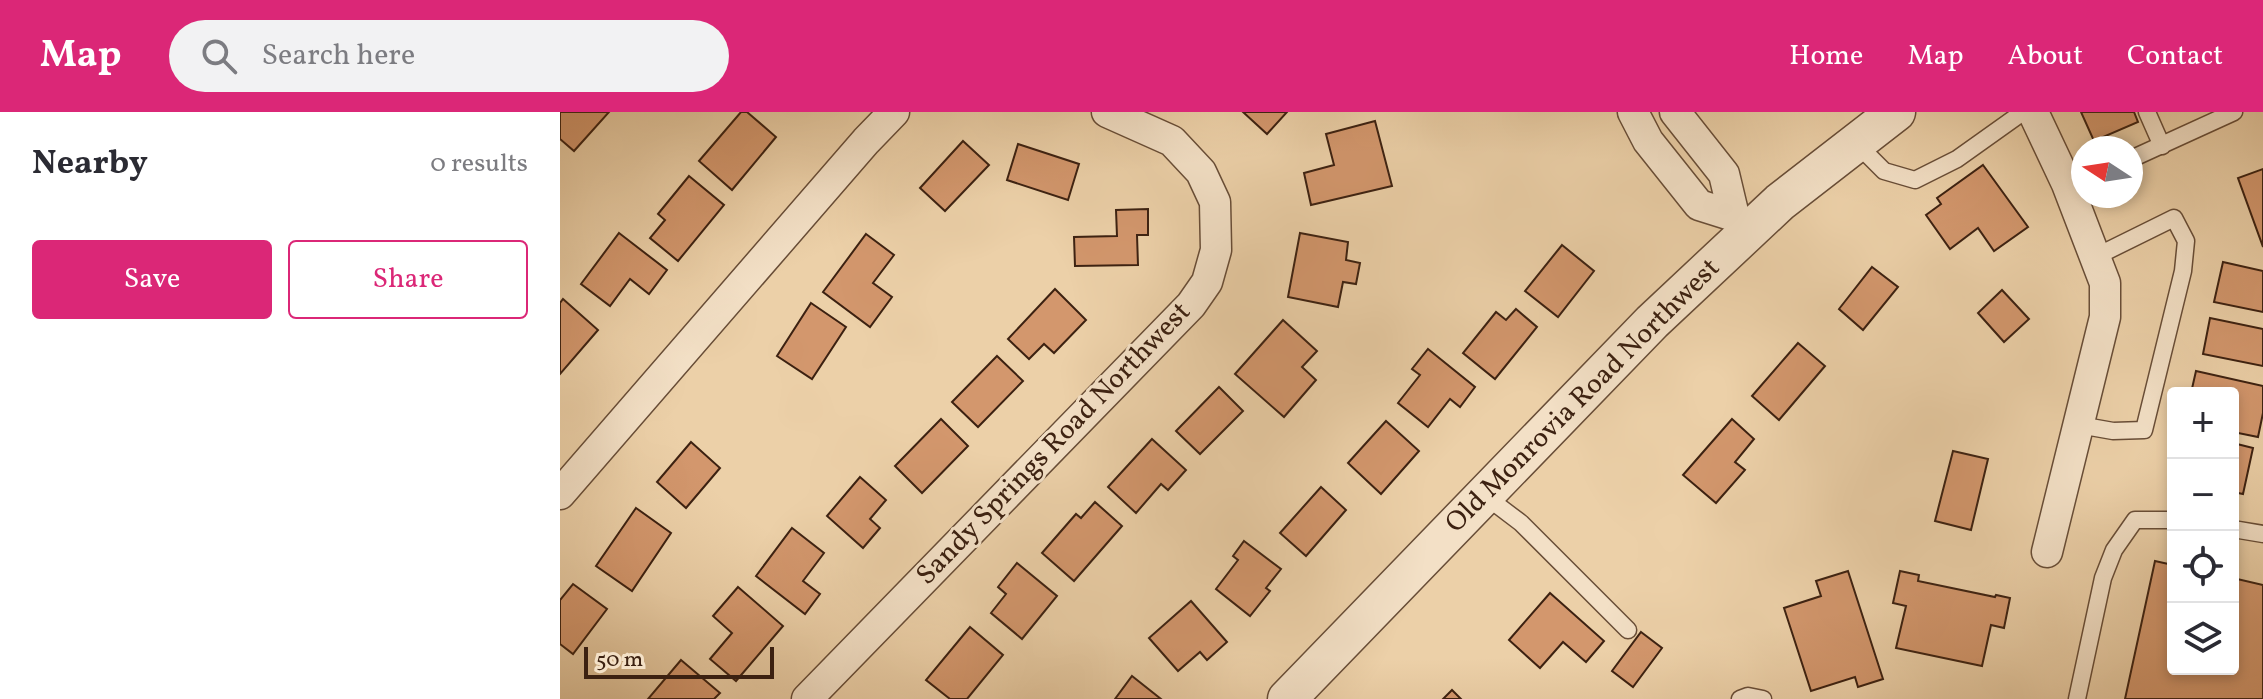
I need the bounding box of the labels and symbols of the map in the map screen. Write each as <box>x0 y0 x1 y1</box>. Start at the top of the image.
north arrow <box>2071 136 2143 208</box>
street label: Old Monrovia Road Northwest <box>1437 250 1729 542</box>
street label: Sandy Springs Road Northwest <box>908 294 1200 594</box>
scale bar <box>584 643 774 679</box>

